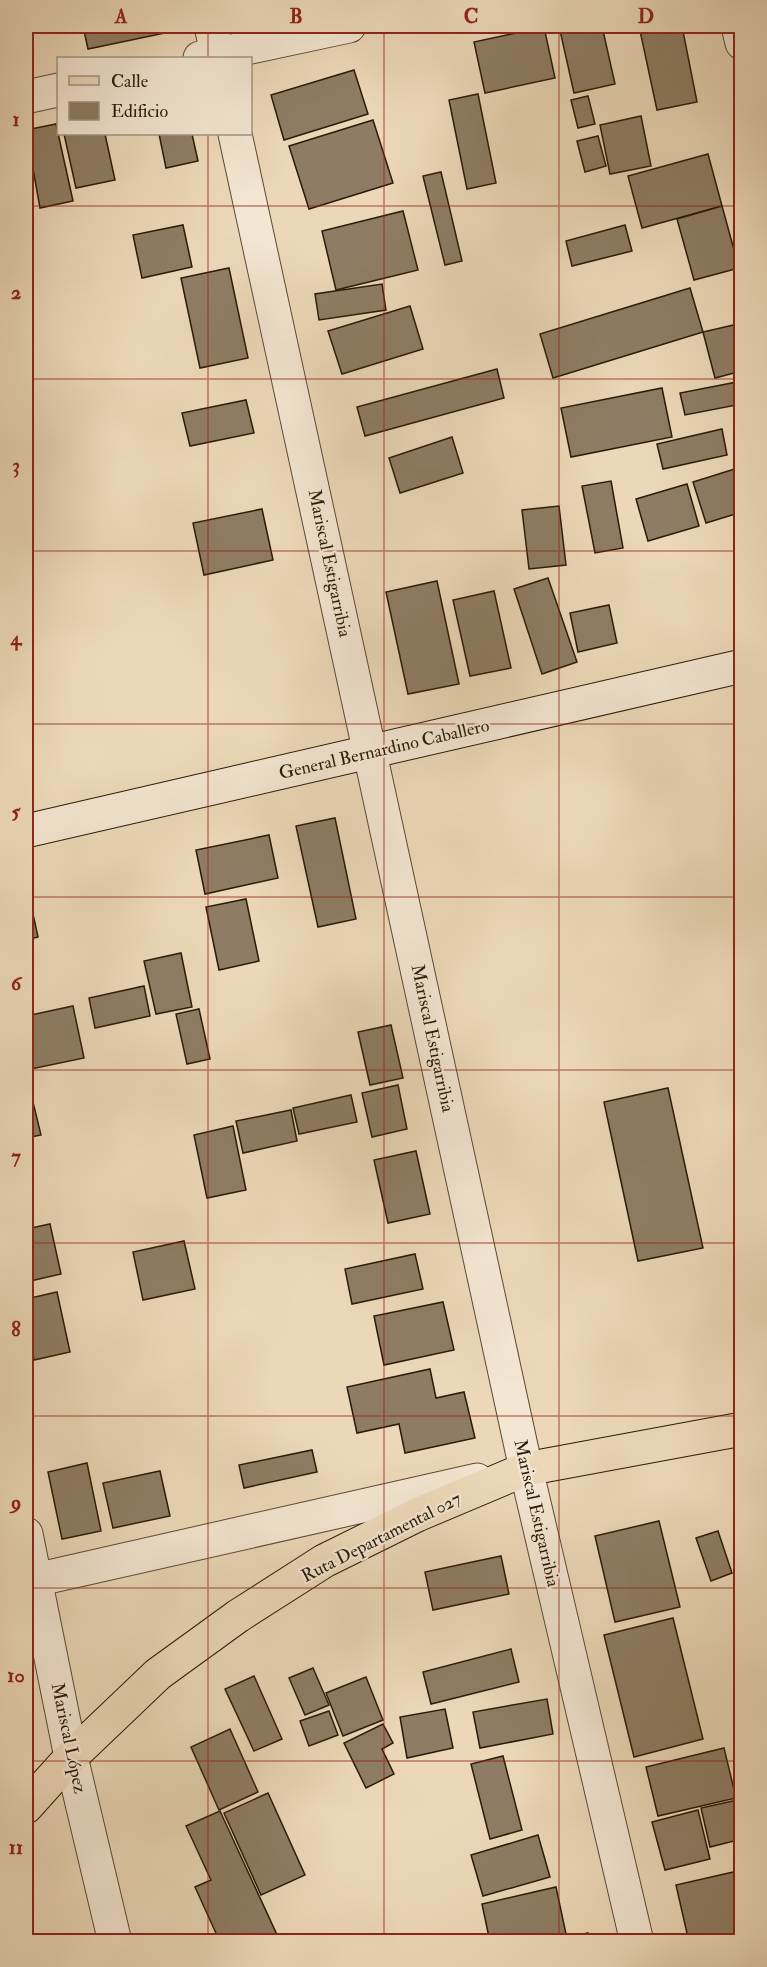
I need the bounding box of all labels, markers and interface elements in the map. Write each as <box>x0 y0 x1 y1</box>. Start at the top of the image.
text: A <box>114 4 128 29</box>
text: B <box>289 4 303 29</box>
text: C <box>464 4 478 29</box>
text: D <box>638 4 654 29</box>
legend <box>57 57 252 135</box>
text: Calle <box>111 70 149 93</box>
text: Edificio <box>111 100 168 123</box>
text: 1 <box>12 107 20 132</box>
text: 2 <box>11 280 21 305</box>
text: 3 <box>12 453 20 478</box>
street label: Mariscal Estigarribia <box>303 487 357 640</box>
text: 4 <box>10 626 23 651</box>
street label: General Bernardino Caballero <box>277 714 492 785</box>
text: 5 <box>12 799 22 824</box>
street label: Mariscal Estigarribia <box>406 962 460 1115</box>
text: 6 <box>11 971 23 996</box>
text: 7 <box>11 1144 21 1169</box>
text: 8 <box>11 1317 21 1342</box>
street label: Mariscal Estigarribia <box>508 1437 565 1590</box>
street label: Ruta Departamental 027 <box>297 1487 465 1588</box>
text: 9 <box>9 1490 21 1515</box>
text: 10 <box>7 1663 25 1688</box>
street label: Mariscal López <box>46 1681 92 1796</box>
text: 11 <box>9 1835 23 1860</box>

